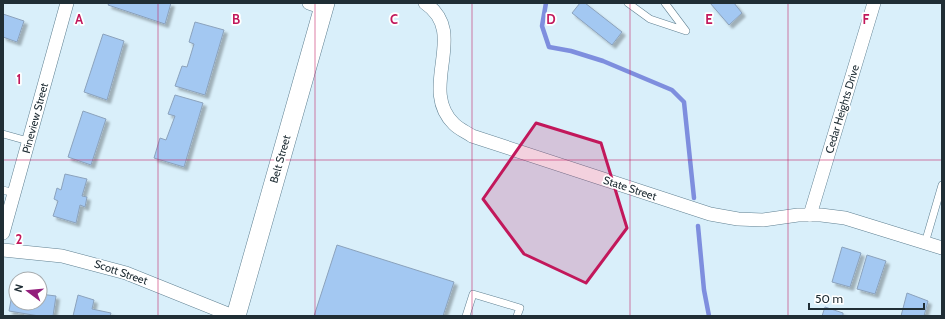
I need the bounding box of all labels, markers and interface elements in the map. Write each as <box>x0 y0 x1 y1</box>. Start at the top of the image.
text: A <box>75 11 84 27</box>
text: B <box>232 11 240 27</box>
text: C <box>390 11 398 27</box>
text: D <box>546 11 556 27</box>
text: E <box>705 11 713 27</box>
text: F <box>863 11 870 27</box>
street label: Cedar Heights Drive <box>822 63 862 155</box>
text: 1 <box>17 71 21 87</box>
street label: Pineview Street <box>19 81 51 155</box>
street label: Belt Street <box>266 133 294 185</box>
street label: State Street <box>602 173 659 203</box>
text: 2 <box>16 231 23 247</box>
street label: Scott Street <box>92 256 150 288</box>
north arrow <box>8 271 48 311</box>
text: N <box>11 283 26 294</box>
scale bar <box>809 285 924 311</box>
text: 50 m <box>815 291 843 306</box>

